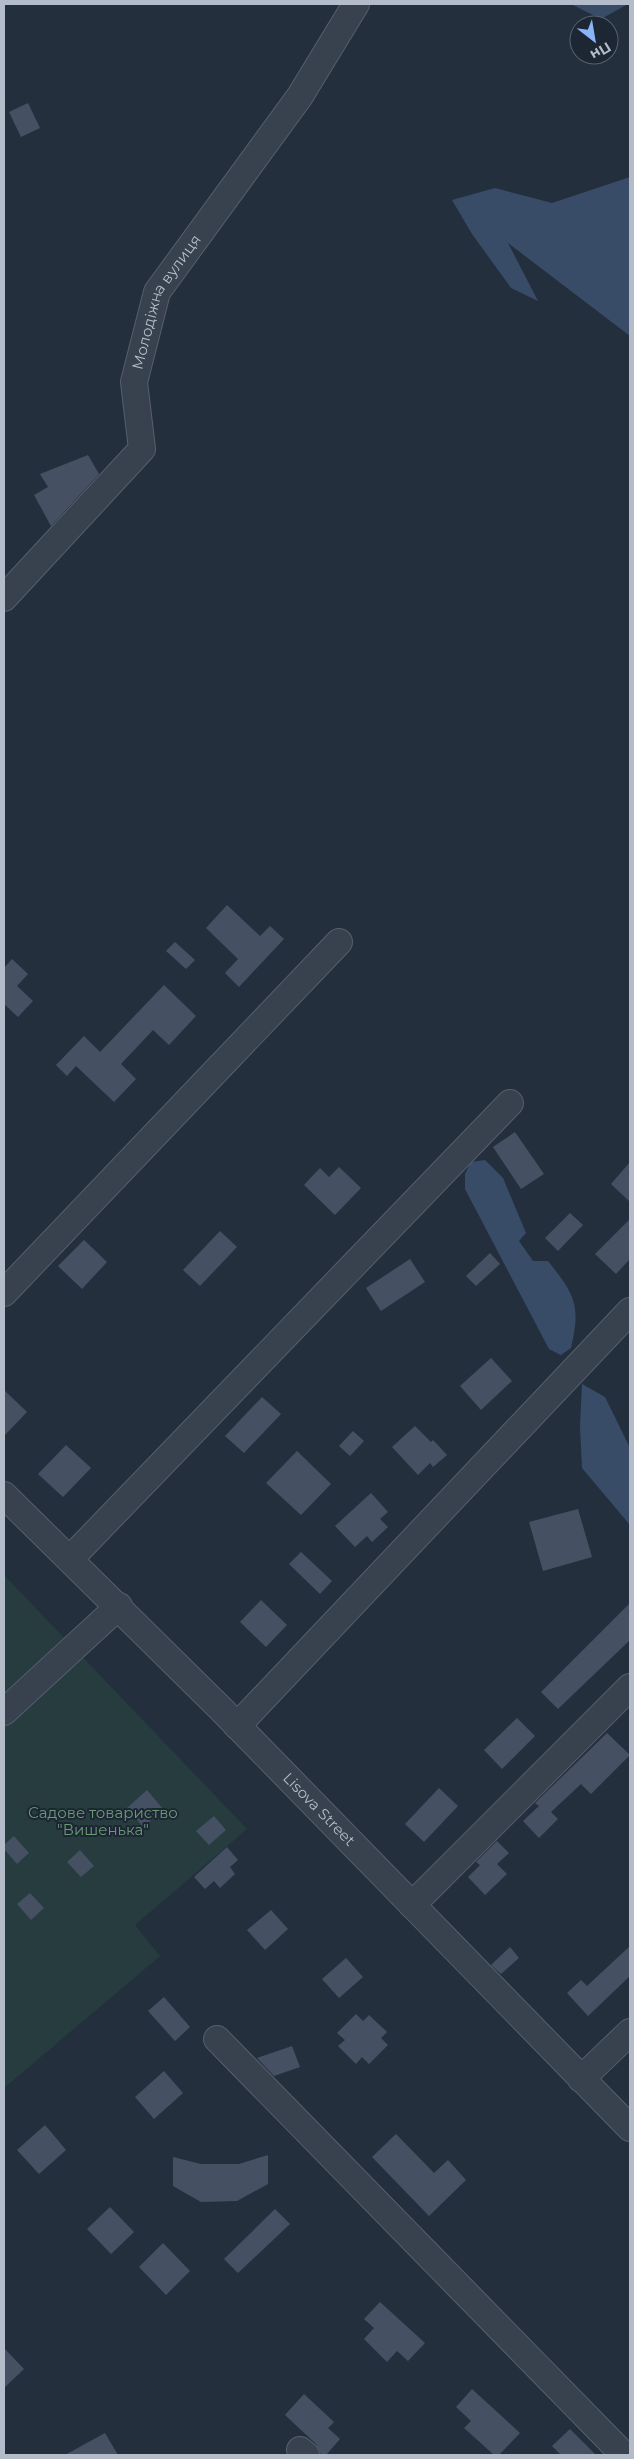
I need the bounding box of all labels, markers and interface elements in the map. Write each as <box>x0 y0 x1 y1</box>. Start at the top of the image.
north arrow <box>569 15 619 65</box>
text: Пн <box>587 38 614 64</box>
street label: Молодіжна вулиця <box>128 231 205 371</box>
street label: Lisova Street <box>279 1768 359 1850</box>
park label: Садове товариство "Вишенька" <box>28 1803 178 1839</box>

